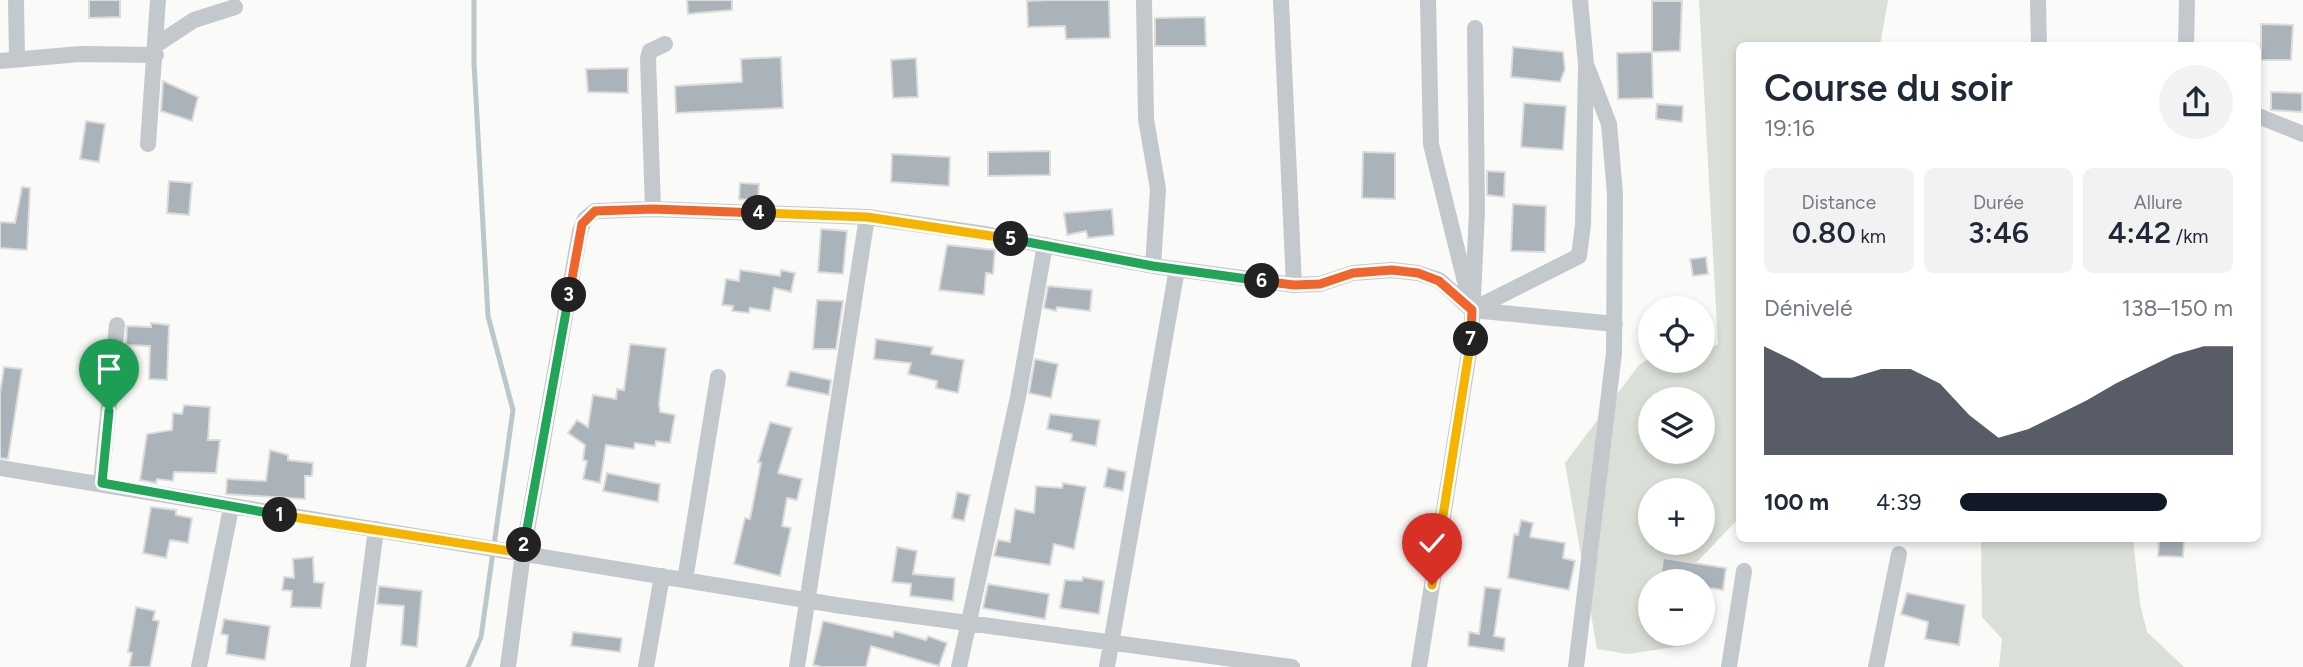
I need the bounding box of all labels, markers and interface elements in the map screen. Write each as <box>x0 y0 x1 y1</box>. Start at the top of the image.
text: Course du soir <box>1764 65 2013 111</box>
button: share <box>2159 65 2233 139</box>
text: 19:16 <box>1764 114 1815 142</box>
text: Distance <box>1802 191 1876 214</box>
text: Durée <box>1973 191 2024 214</box>
text: Allure <box>2134 191 2182 214</box>
pin: 4 <box>742 196 776 230</box>
text: 4 <box>752 201 765 224</box>
text: 0.80 <box>1792 214 1856 251</box>
text: 3:46 <box>1968 214 2029 251</box>
text: 4:42 <box>2108 214 2171 251</box>
pin: 5 <box>993 222 1028 256</box>
text: km <box>1856 225 1886 248</box>
text: /km <box>2171 225 2209 248</box>
text: 5 <box>1005 227 1016 250</box>
pin: 6 <box>1244 264 1280 298</box>
text: 6 <box>1256 269 1267 292</box>
pin: 3 <box>552 278 586 312</box>
text: 3 <box>563 283 574 306</box>
text: Dénivelé <box>1764 294 1852 322</box>
text: 138–150 m <box>2121 294 2233 322</box>
map controls <box>1638 296 1715 646</box>
button: locate <box>1638 296 1715 373</box>
pin: 7 <box>1454 322 1488 356</box>
text: 7 <box>1465 327 1476 350</box>
pin <box>79 339 139 411</box>
icon: arrive <box>90 350 128 388</box>
button: layers <box>1638 387 1715 464</box>
button: + <box>1638 478 1715 555</box>
text: 100 m <box>1764 488 1829 516</box>
text: 4:39 <box>1876 488 1922 516</box>
pin: 1 <box>262 498 298 532</box>
text: 1 <box>275 503 284 526</box>
pin <box>1402 513 1462 585</box>
icon: check <box>1413 524 1451 562</box>
pin: 2 <box>506 528 542 562</box>
text: 2 <box>518 533 529 556</box>
button: − <box>1638 569 1715 646</box>

